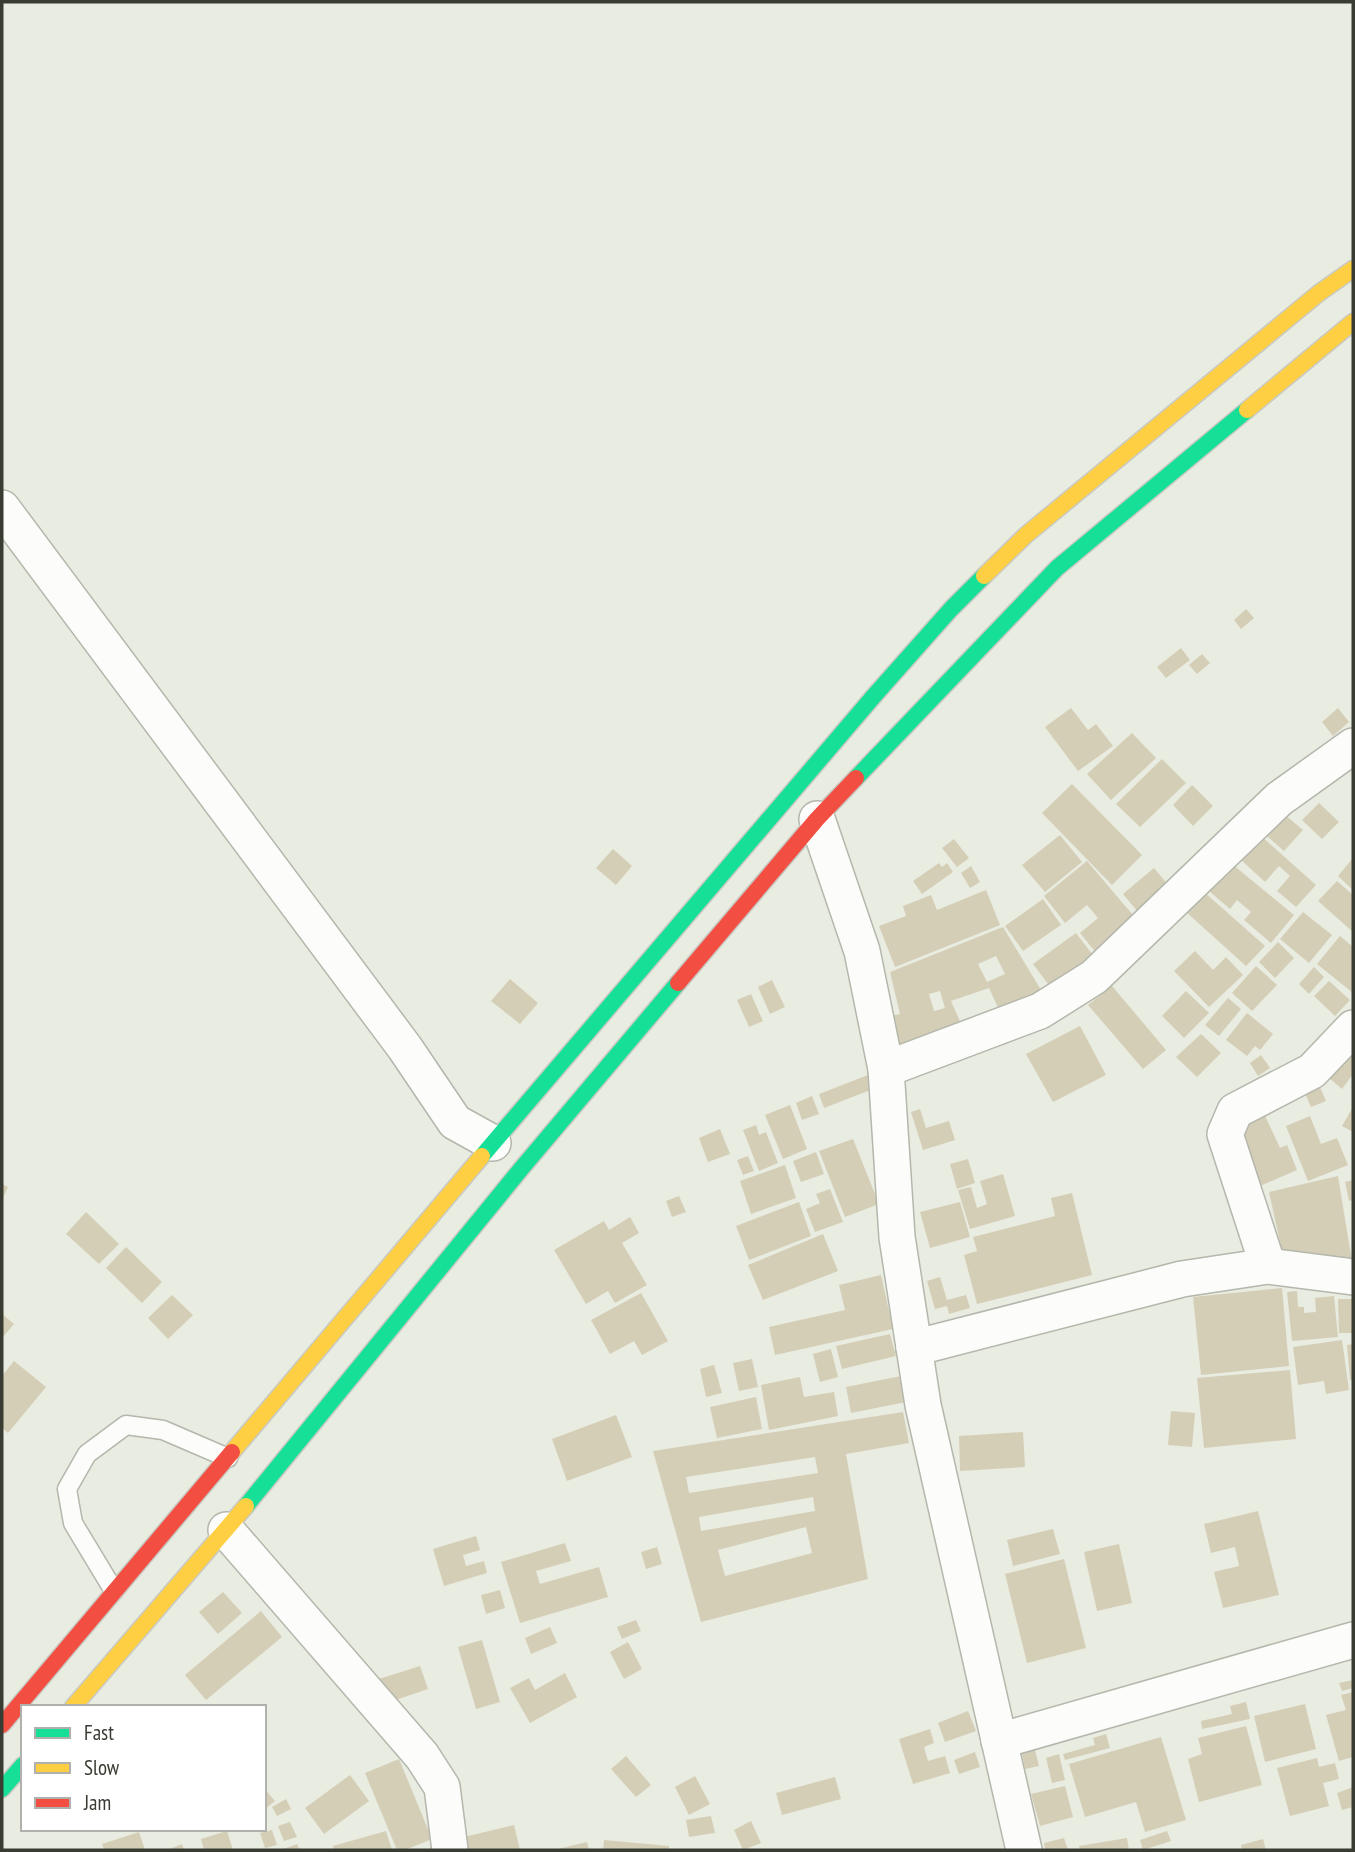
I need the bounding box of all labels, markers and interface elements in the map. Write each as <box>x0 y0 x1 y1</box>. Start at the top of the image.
legend <box>21 1705 266 1831</box>
text: Fast <box>84 1719 114 1746</box>
text: Slow <box>84 1754 120 1781</box>
text: Jam <box>83 1789 111 1816</box>

